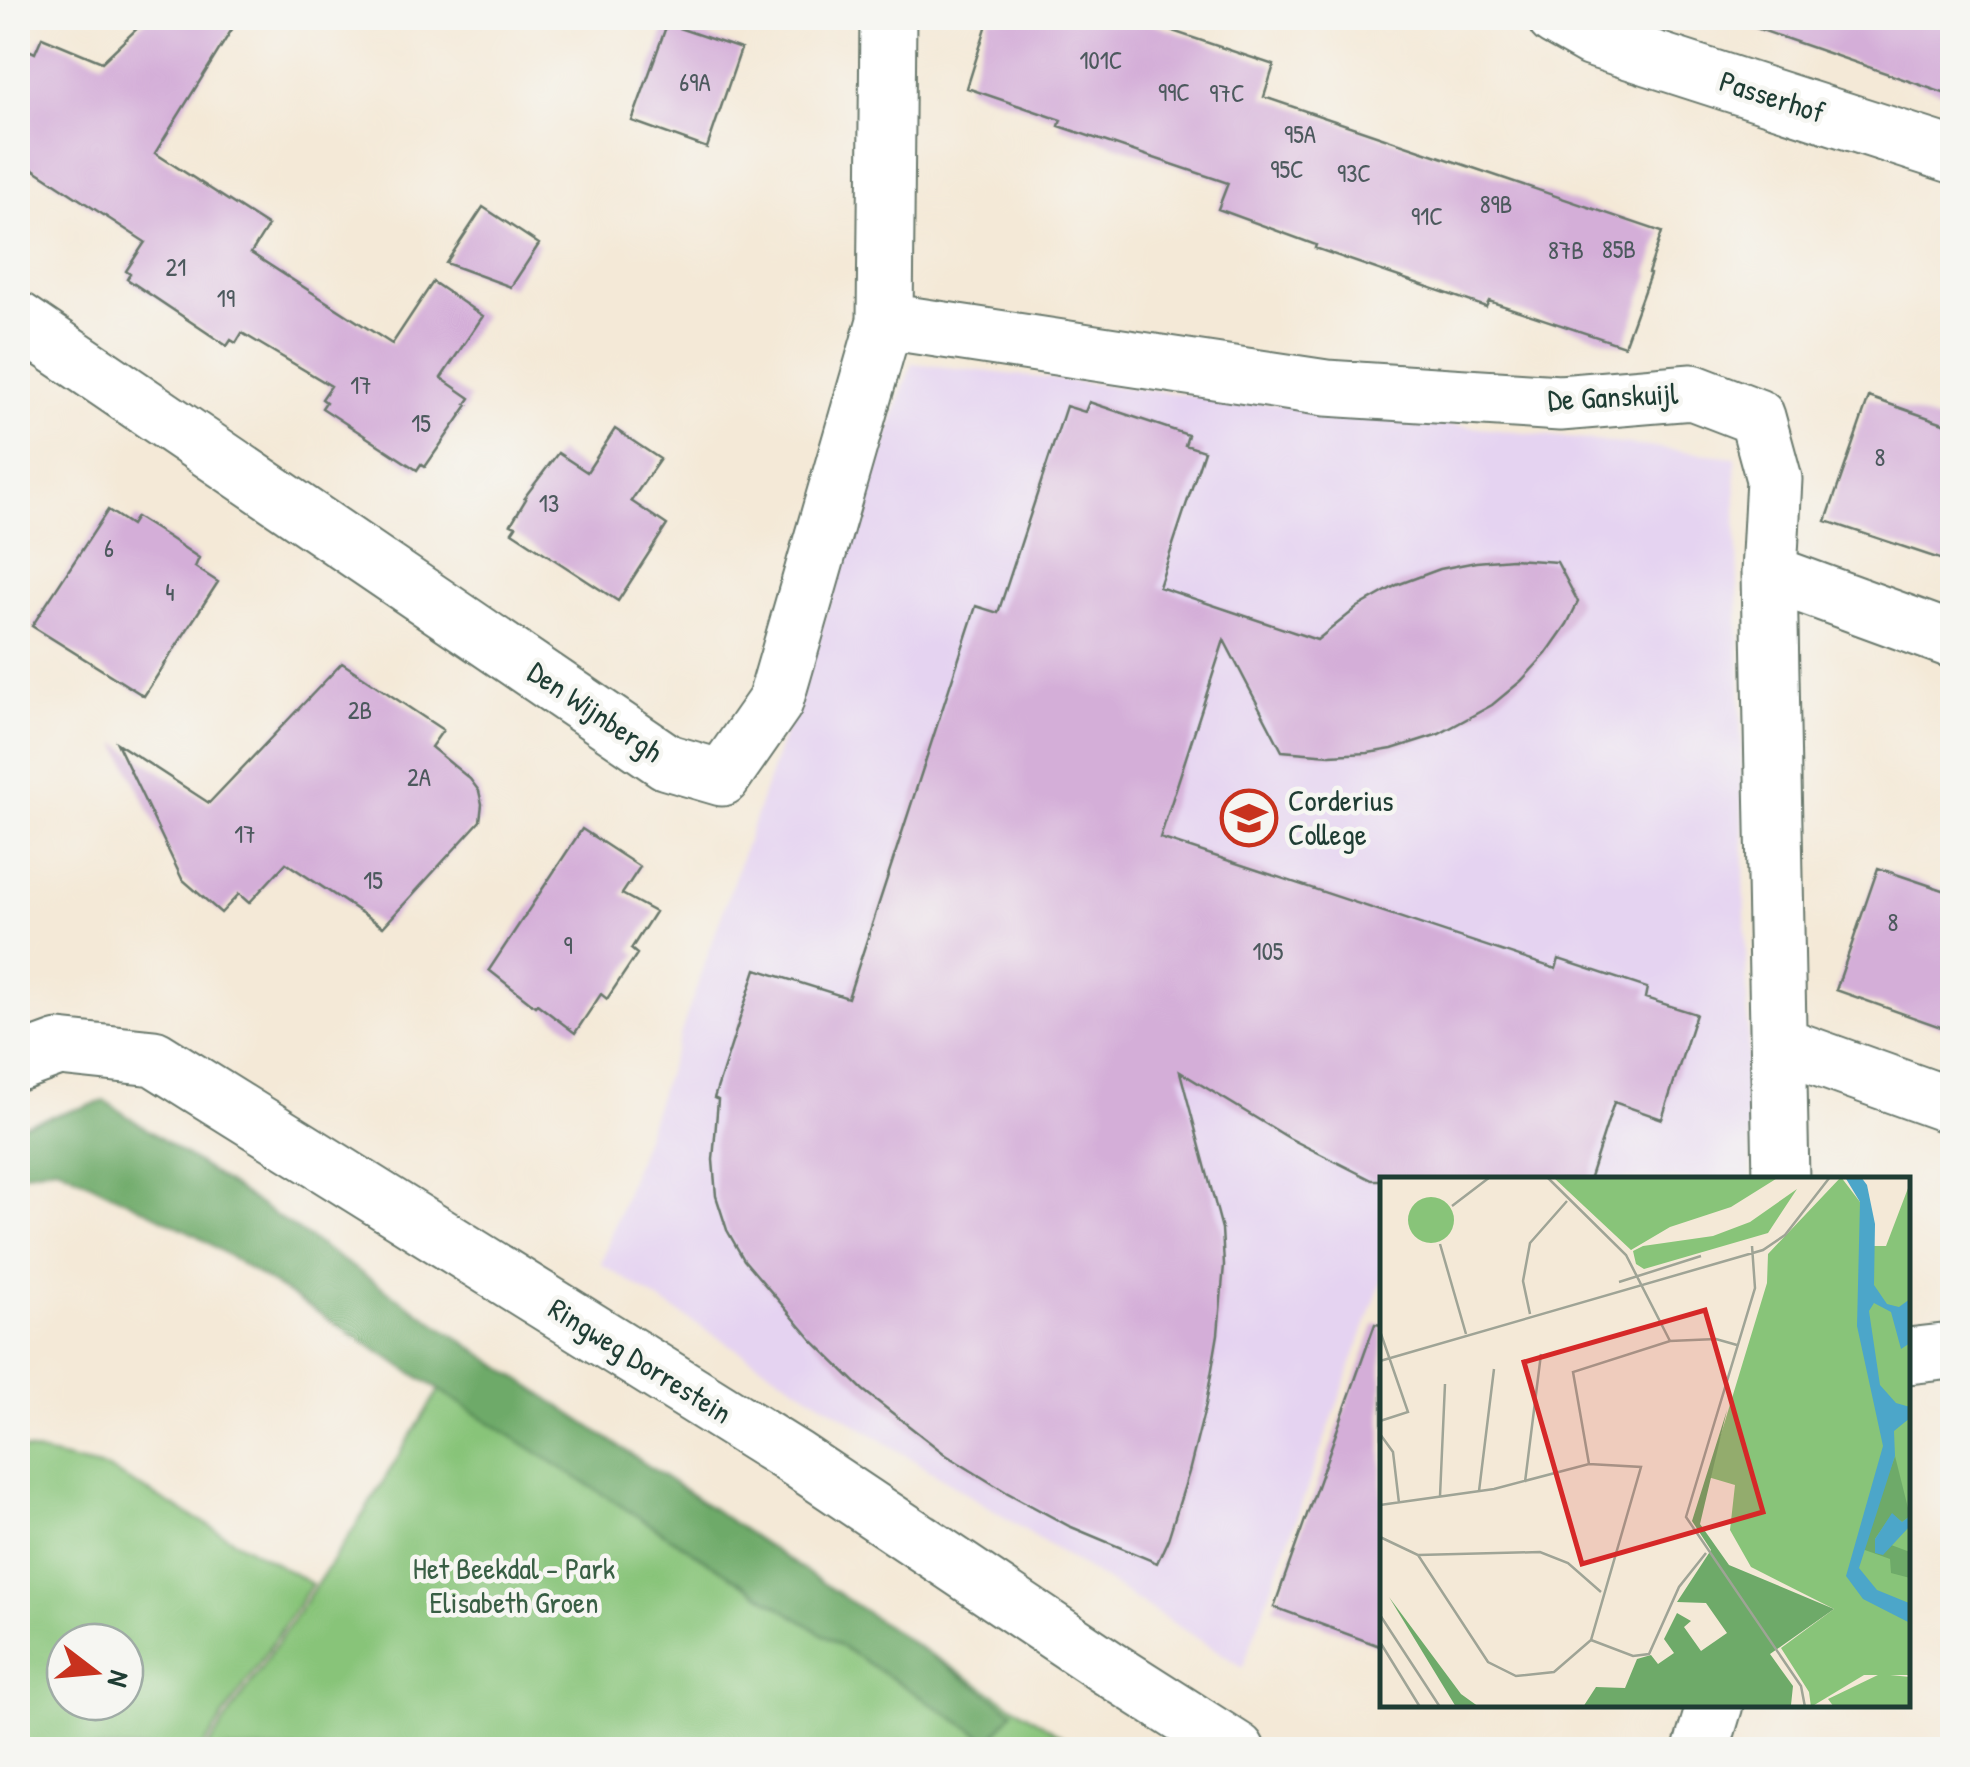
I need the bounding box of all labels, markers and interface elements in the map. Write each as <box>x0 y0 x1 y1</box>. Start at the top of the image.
house number: 101C <box>1079 43 1123 77</box>
street label: Passerhof <box>1715 60 1830 132</box>
house number: 69A <box>679 65 711 99</box>
house number: 99C <box>1158 75 1190 109</box>
house number: 97C <box>1209 76 1245 110</box>
house number: 95A <box>1284 117 1316 151</box>
house number: 95C <box>1270 152 1304 186</box>
house number: 93C <box>1337 156 1371 190</box>
house number: 89B <box>1480 187 1512 221</box>
house number: 91C <box>1411 199 1443 233</box>
house number: 85B <box>1602 232 1636 266</box>
house number: 87B <box>1548 233 1584 267</box>
house number: 21 <box>166 250 186 284</box>
house number: 19 <box>217 281 235 315</box>
house number: 17 <box>350 368 372 402</box>
street label: De Ganskuijl <box>1547 373 1679 419</box>
house number: 15 <box>411 406 431 440</box>
house number: 8 <box>1875 440 1885 474</box>
house number: 13 <box>539 486 559 520</box>
house number: 6 <box>104 531 114 565</box>
house number: 4 <box>165 575 175 609</box>
street label: Den Wijnbergh <box>520 651 671 771</box>
house number: 2B <box>348 693 372 727</box>
house number: 2A <box>407 760 431 794</box>
place label: Corderius College <box>1288 780 1394 854</box>
school or university icon: Corderius College <box>1219 788 1279 848</box>
house number: 17 <box>234 817 256 851</box>
house number: 15 <box>363 863 383 897</box>
house number: 8 <box>1888 905 1898 939</box>
house number: 9 <box>563 928 573 962</box>
house number: 105 <box>1253 934 1284 968</box>
inset map <box>1380 1177 1910 1707</box>
street label: Ringweg Dorrestein <box>541 1288 740 1432</box>
park label: Het Beekdal - Park Elisabeth Groen <box>413 1548 615 1622</box>
north arrow <box>45 1622 145 1722</box>
text: N <box>99 1666 139 1691</box>

